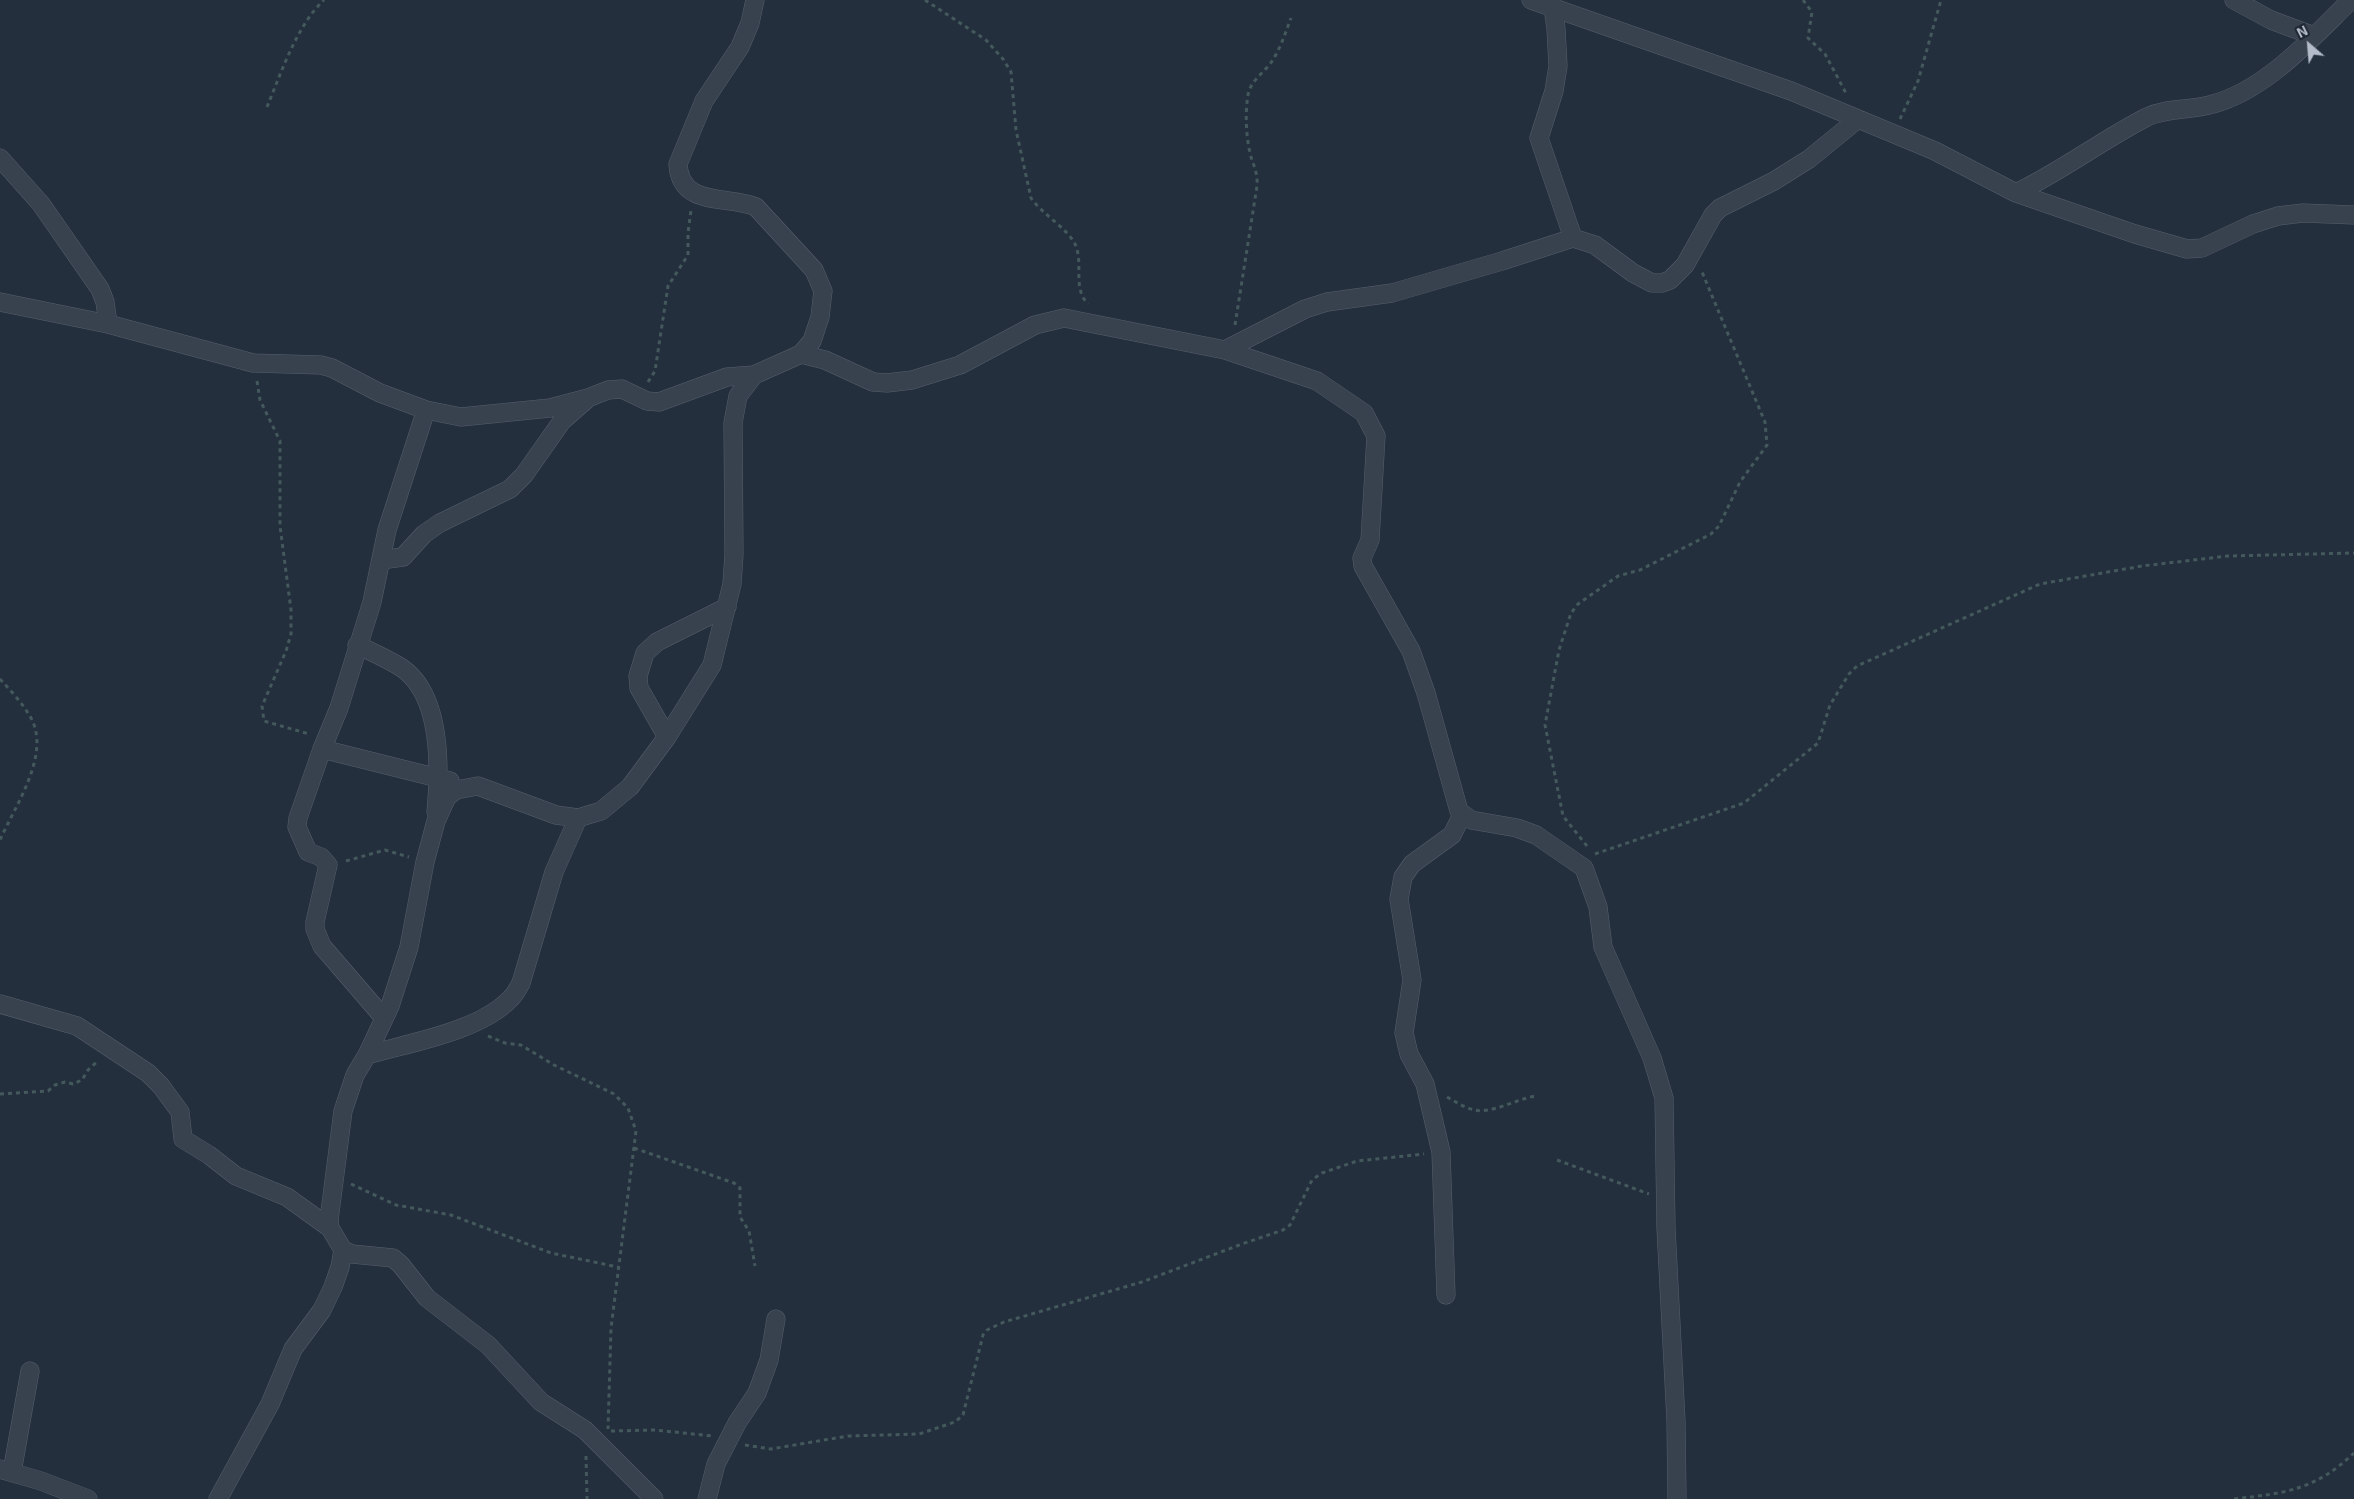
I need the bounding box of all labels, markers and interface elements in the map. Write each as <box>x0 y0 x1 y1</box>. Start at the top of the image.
north arrow <box>2284 20 2334 70</box>
text: N <box>2294 21 2310 41</box>

